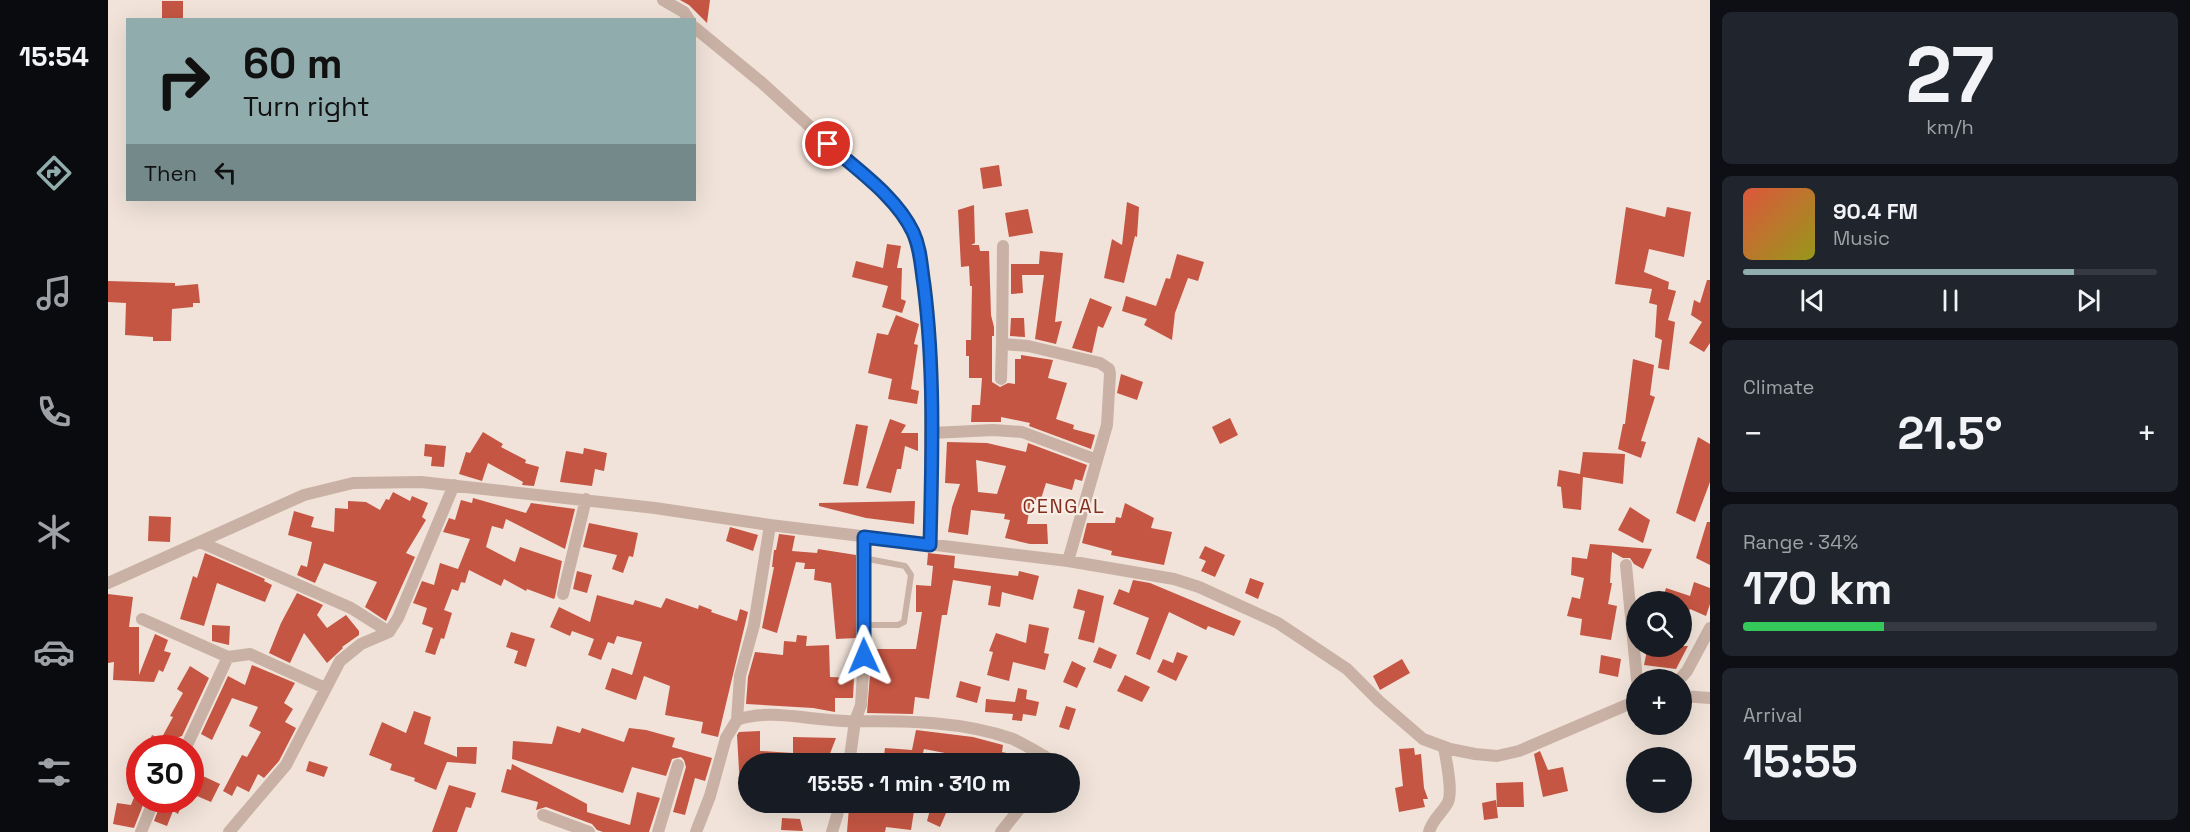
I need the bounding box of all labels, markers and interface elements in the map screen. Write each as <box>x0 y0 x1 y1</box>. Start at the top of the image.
text: 27 <box>1906 25 1994 125</box>
text: 60 m <box>243 37 343 90</box>
text: 15:54 <box>19 39 89 74</box>
icon: right <box>144 42 222 120</box>
text: Turn right <box>243 89 370 124</box>
text: km/h <box>1926 114 1974 140</box>
pin <box>802 118 853 169</box>
icon: arrive <box>811 127 844 160</box>
icon: directions <box>33 152 75 194</box>
icon: left <box>209 156 242 189</box>
text: Then <box>144 159 197 187</box>
text: 90.4 FM <box>1833 197 1918 225</box>
text: Music <box>1833 225 1890 251</box>
icon: music <box>33 272 75 314</box>
icon: previous <box>1796 284 1829 317</box>
icon: pause <box>1934 284 1967 317</box>
icon: next <box>2072 284 2105 317</box>
text: Climate <box>1743 374 1814 400</box>
icon: phone <box>33 391 75 433</box>
text: 21.5° <box>1897 405 2003 462</box>
text: − <box>1743 413 1763 455</box>
text: + <box>2137 413 2157 455</box>
district label: CENGAL <box>1022 493 1106 519</box>
icon: climate <box>33 511 75 553</box>
text: Range · 34% <box>1743 529 1858 555</box>
text: 170 km <box>1743 560 1893 617</box>
map controls <box>1626 591 1692 813</box>
button: search <box>1626 591 1692 657</box>
position arrow <box>832 624 896 688</box>
icon: car <box>33 631 75 673</box>
button: + <box>1626 669 1692 735</box>
text: Arrival <box>1743 702 1802 728</box>
text: 15:55 <box>1743 733 1858 790</box>
speed limit sign: 30 <box>126 735 204 813</box>
button: − <box>1626 747 1692 813</box>
icon: filters <box>33 751 75 793</box>
text: 15:55 · 1 min · 310 m <box>807 769 1011 797</box>

